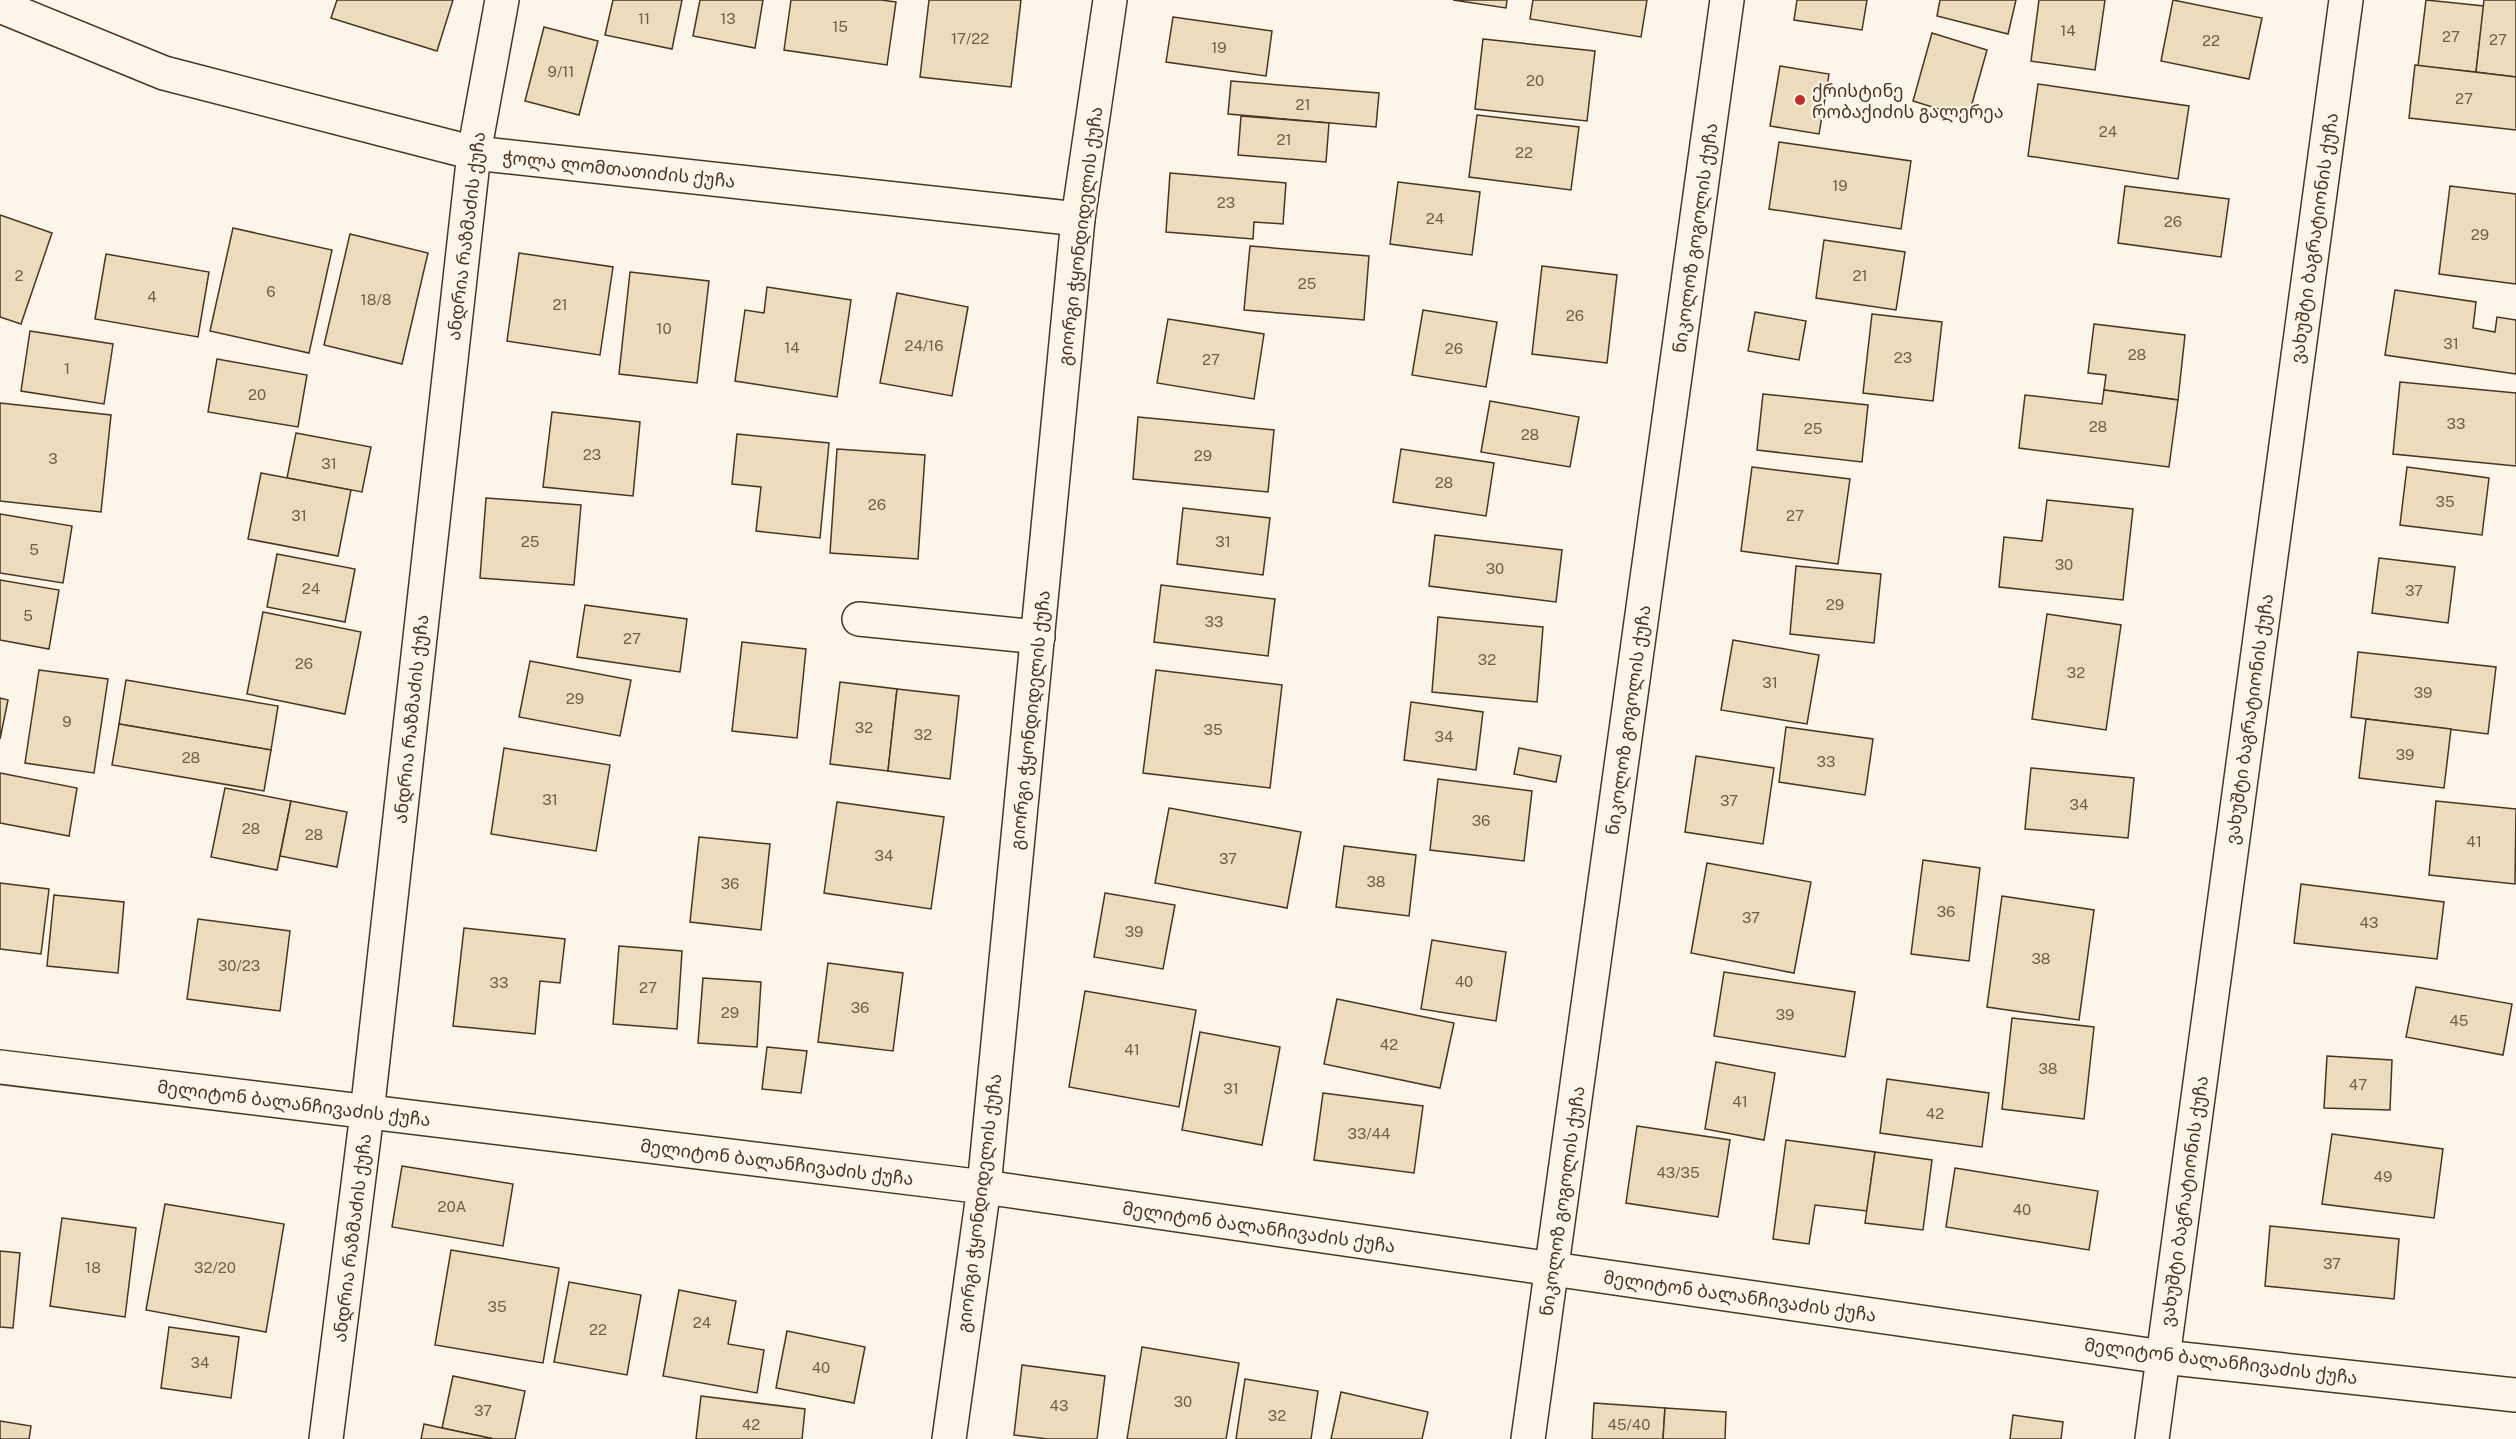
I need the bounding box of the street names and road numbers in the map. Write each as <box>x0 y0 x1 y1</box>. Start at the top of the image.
street label: გიორგი ჭყონდიდელის ქუჩა <box>1054 105 1107 367</box>
street label: ვახუშტი ბაგრატიონის ქუჩა <box>2286 111 2343 365</box>
street label: ნიკოლოზ გოგოლის ქუჩა <box>1668 122 1723 354</box>
street label: ანდრია რაზმაძის ქუჩა <box>443 130 490 342</box>
street label: ჭოლა ლომთათიძის ქუჩა <box>501 146 736 193</box>
street label: გიორგი ჭყონდიდელის ქუჩა <box>1006 589 1055 851</box>
street label: ვახუშტი ბაგრატიონის ქუჩა <box>2221 592 2278 846</box>
street label: ნიკოლოზ გოგოლის ქუჩა <box>1601 604 1656 836</box>
street label: ანდრია რაზმაძის ქუჩა <box>390 613 433 825</box>
street label: გიორგი ჭყონდიდელის ქუჩა <box>953 1072 1006 1334</box>
street label: ვახუშტი ბაგრატიონის ქუჩა <box>2156 1074 2213 1328</box>
street label: მელიტონ ბალანჩივაძის ქუჩა <box>156 1076 432 1131</box>
street label: ნიკოლოზ გოგოლის ქუჩა <box>1535 1085 1590 1317</box>
street label: ანდრია რაზმაძის ქუჩა <box>329 1132 376 1344</box>
street label: მელიტონ ბალანჩივაძის ქუჩა <box>639 1135 915 1190</box>
street label: მელიტონ ბალანჩივაძის ქუჩა <box>1121 1197 1397 1258</box>
street label: მელიტონ ბალანჩივაძის ქუჩა <box>1602 1266 1878 1327</box>
street label: მელიტონ ბალანჩივაძის ქუჩა <box>2083 1334 2359 1389</box>

